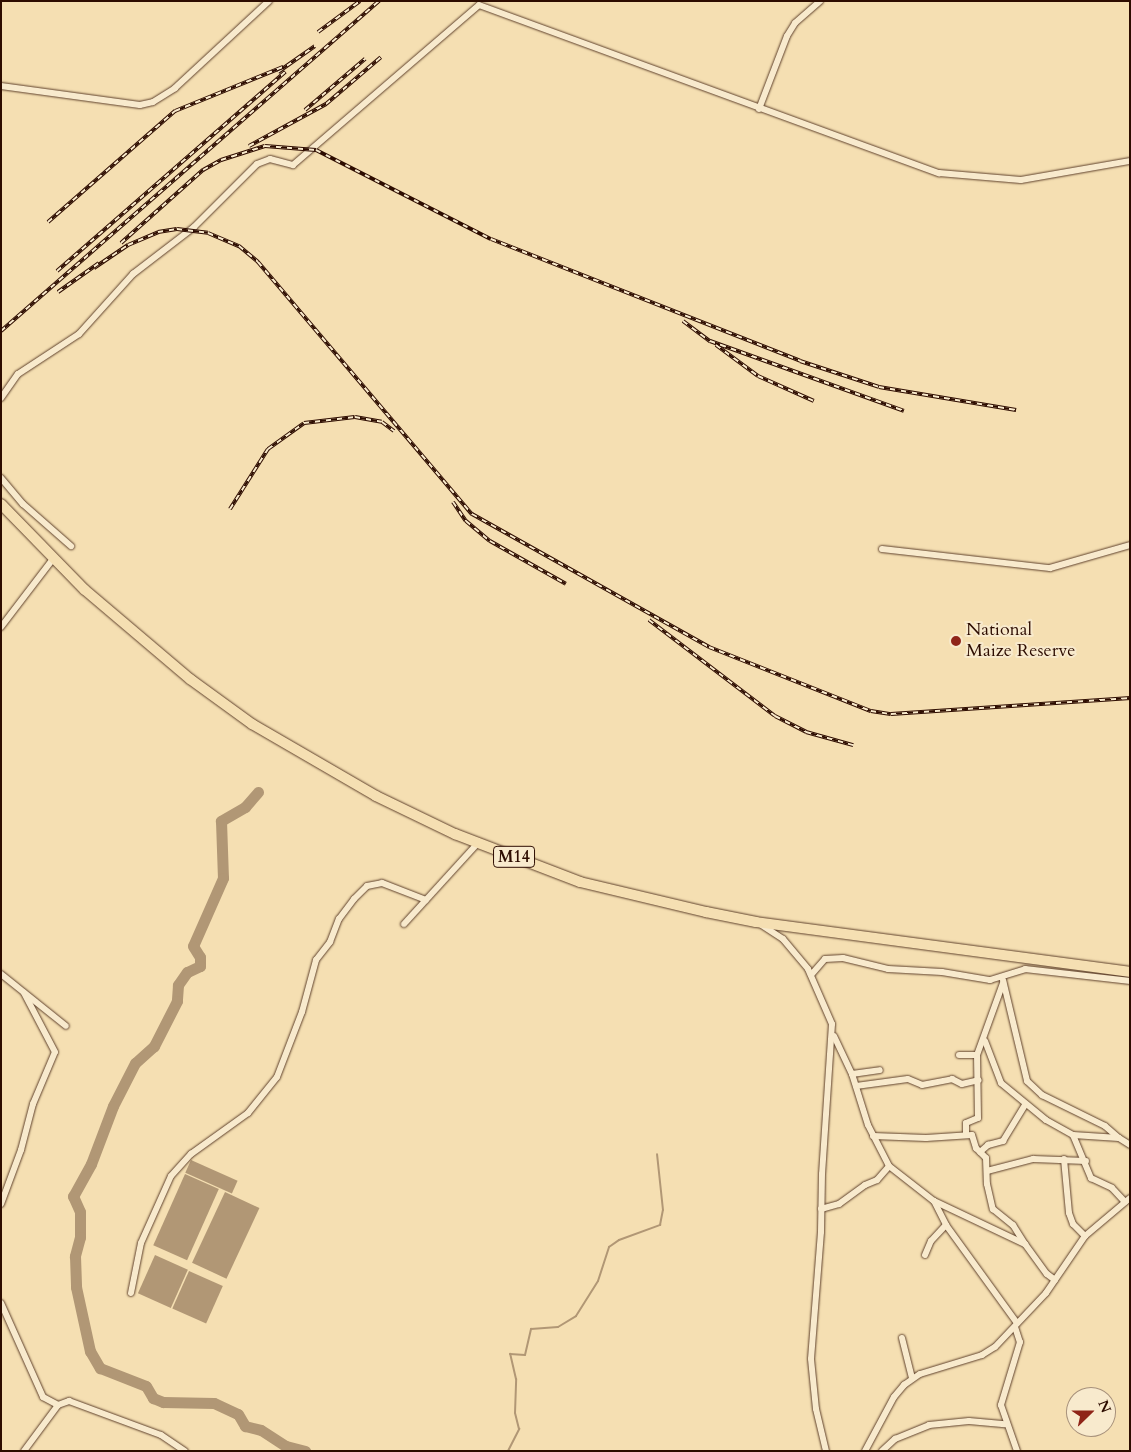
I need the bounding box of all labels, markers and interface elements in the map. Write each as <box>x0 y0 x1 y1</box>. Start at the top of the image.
place label: National Maize Reserve <box>966 620 1076 662</box>
marker: National Maize Reserve <box>950 635 962 647</box>
road number: M14 <box>493 844 535 870</box>
north arrow <box>1066 1387 1116 1437</box>
text: N <box>1093 1397 1116 1416</box>

